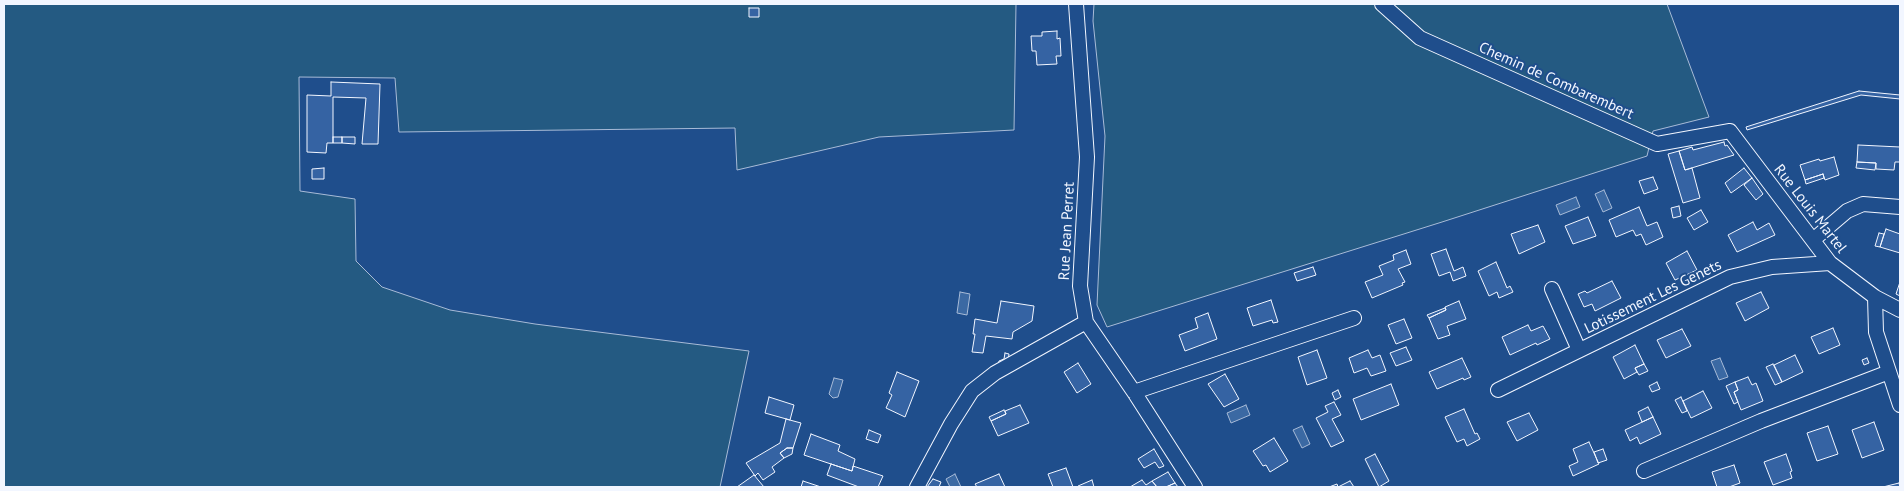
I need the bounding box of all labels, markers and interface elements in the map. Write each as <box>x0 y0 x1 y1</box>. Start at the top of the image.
street label: Chemin de Combarembert <box>1476 39 1636 123</box>
street label: Rue Louis Martel <box>1770 161 1850 257</box>
street label: Rue Jean Perret <box>1055 181 1079 281</box>
street label: Lotissement Les Genets <box>1582 256 1724 338</box>

